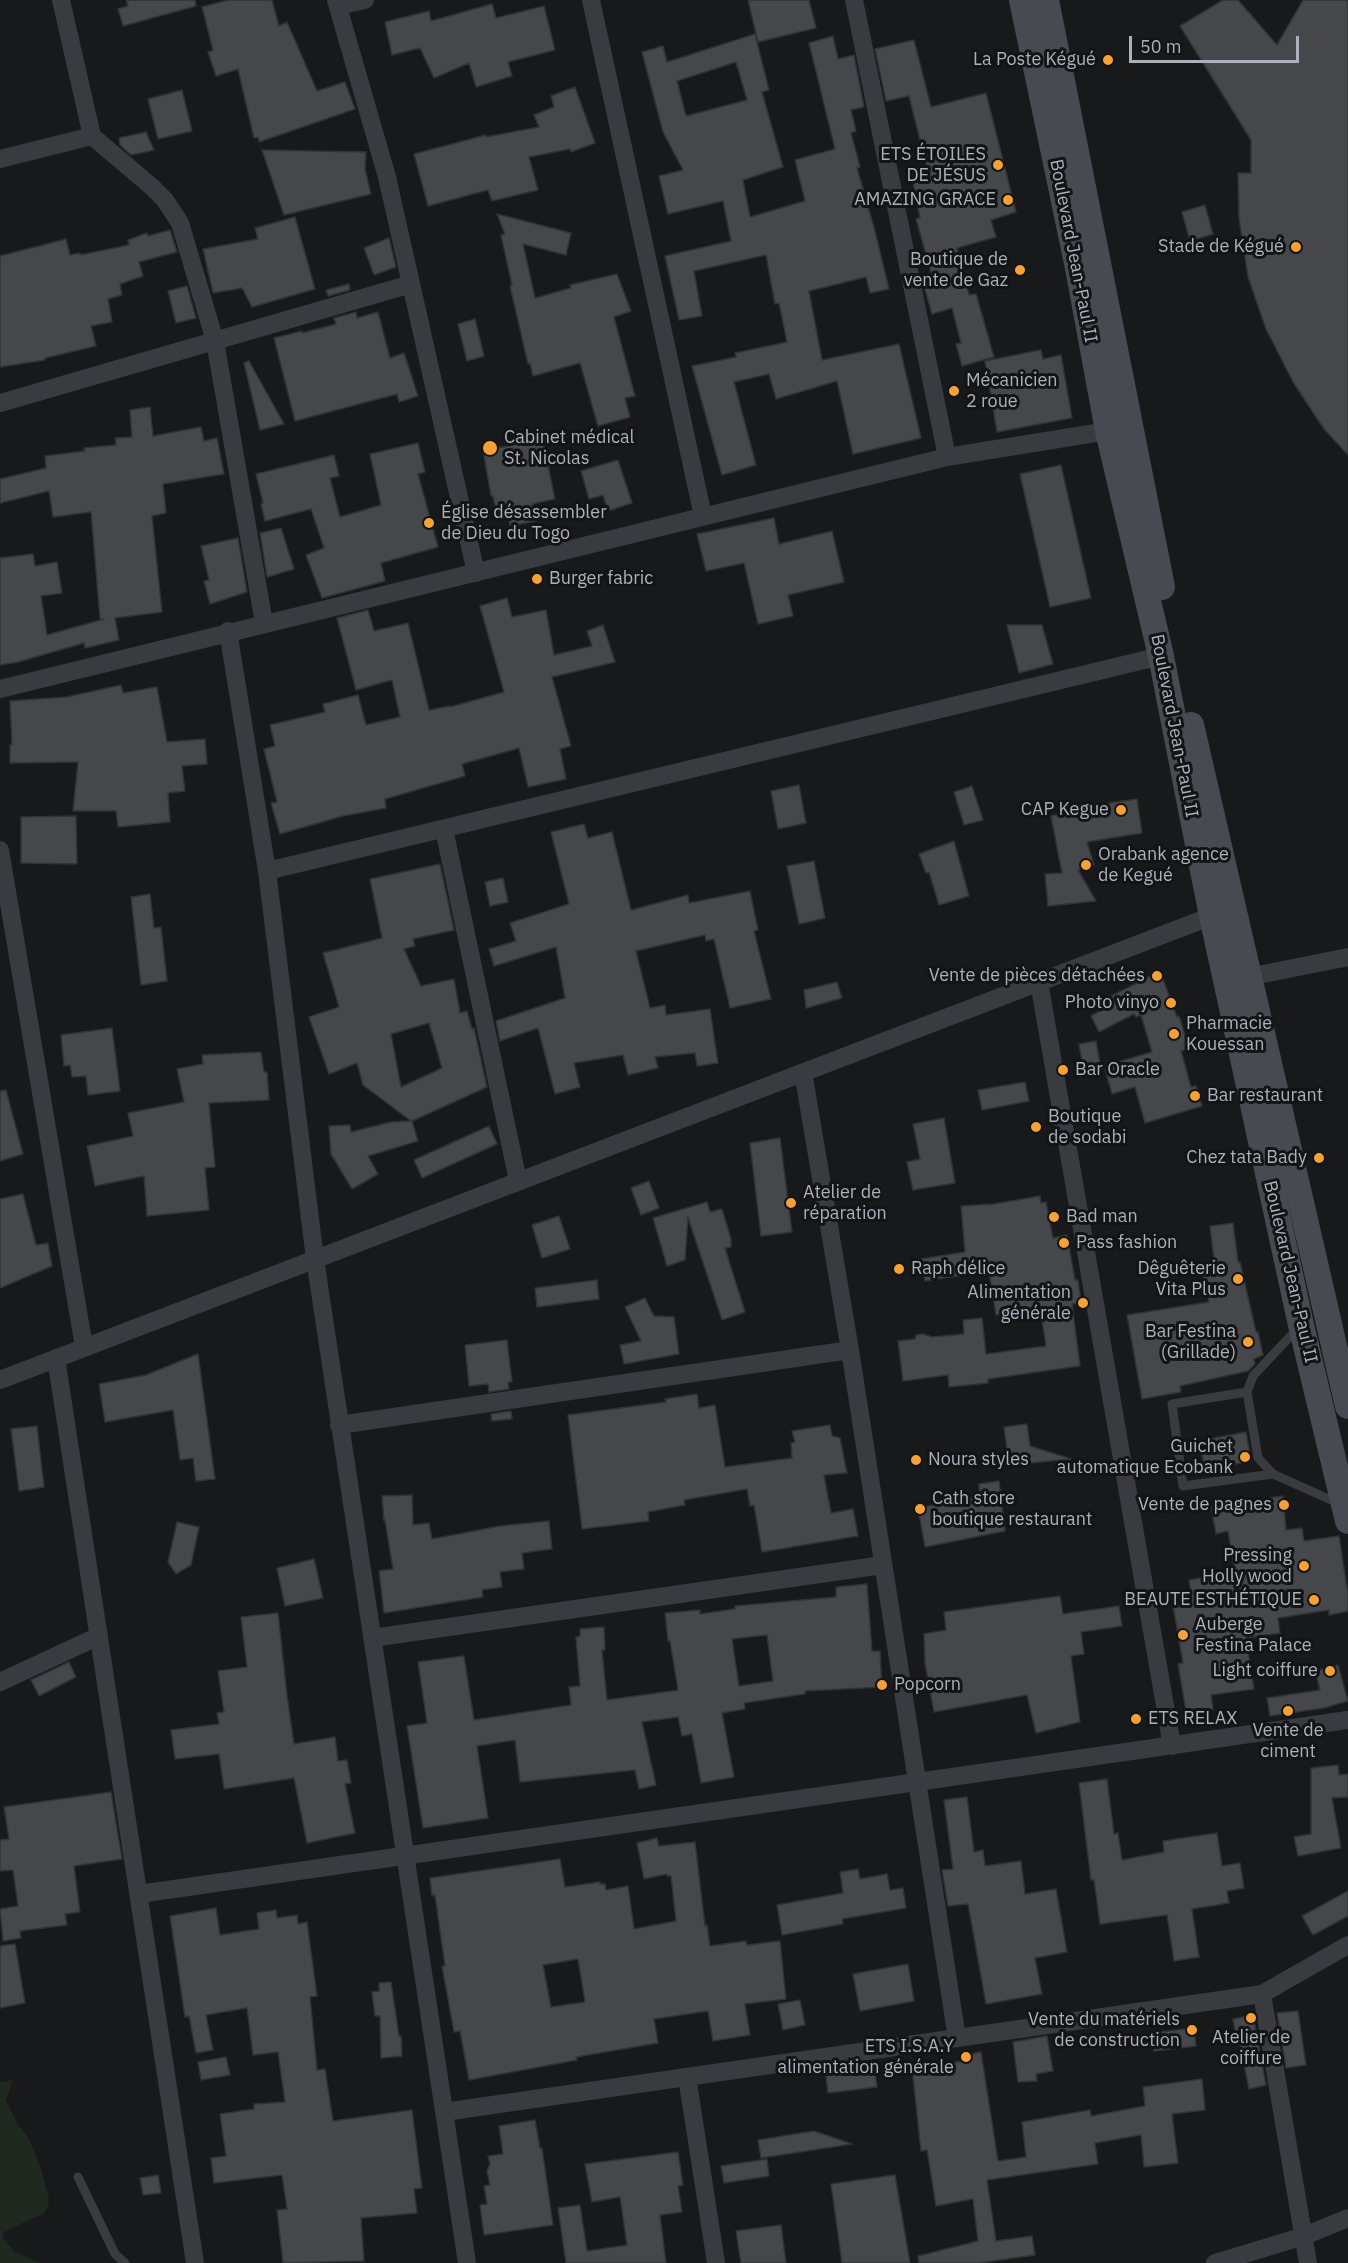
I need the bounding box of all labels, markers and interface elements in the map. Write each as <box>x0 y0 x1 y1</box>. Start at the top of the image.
scale bar <box>1132 24 1302 62</box>
text: 50 m <box>1140 35 1182 58</box>
place label: La Poste Kégué <box>973 49 1096 71</box>
marker: La Poste Kégué <box>1101 53 1115 67</box>
place label: ETS ÉTOILES DE JÉSUS <box>880 144 986 186</box>
street label: Boulevard Jean-Paul II <box>1045 157 1101 345</box>
marker: ETS ÉTOILES DE JÉSUS <box>991 158 1005 172</box>
place label: AMAZING GRACE <box>854 189 996 211</box>
marker: AMAZING GRACE <box>1001 193 1015 207</box>
place label: Stade de Kégué <box>1158 236 1284 258</box>
marker: Stade de Kégué <box>1289 240 1303 254</box>
place label: Boutique de vente de Gaz <box>904 249 1008 292</box>
marker: Boutique de vente de Gaz <box>1013 263 1027 277</box>
place label: Mécanicien 2 roue <box>966 370 1058 412</box>
marker: Mécanicien 2 roue <box>947 384 961 398</box>
place label: Cabinet médical St. Nicolas <box>504 427 634 470</box>
marker: Cabinet médical St. Nicolas <box>481 439 499 457</box>
place label: Église désassembler de Dieu du Togo <box>441 502 607 544</box>
marker: Église désassembler de Dieu du Togo <box>422 516 436 530</box>
place label: Burger fabric <box>549 568 653 590</box>
marker: Burger fabric <box>530 572 544 586</box>
street label: Boulevard Jean-Paul II <box>1146 632 1202 820</box>
place label: CAP Kegue <box>1021 799 1109 821</box>
marker: CAP Kegue <box>1114 803 1128 817</box>
place label: Orabank agence de Kegué <box>1098 844 1229 886</box>
marker: Orabank agence de Kegué <box>1079 858 1093 872</box>
place label: Vente de pièces détachées <box>929 965 1145 987</box>
marker: Vente de pièces détachées <box>1150 969 1164 983</box>
place label: Photo vinyo <box>1065 992 1159 1014</box>
marker: Photo vinyo <box>1164 996 1178 1010</box>
place label: Pharmacie Kouessan <box>1186 1013 1272 1056</box>
marker: Pharmacie Kouessan <box>1167 1027 1181 1041</box>
place label: Bar Oracle <box>1075 1059 1160 1081</box>
marker: Bar Oracle <box>1056 1063 1070 1077</box>
place label: Bar restaurant <box>1207 1085 1323 1107</box>
marker: Bar restaurant <box>1188 1089 1202 1103</box>
place label: Boutique de sodabi <box>1048 1106 1126 1148</box>
marker: Boutique de sodabi <box>1029 1120 1043 1134</box>
place label: Chez tata Bady <box>1186 1147 1307 1169</box>
marker: Chez tata Bady <box>1312 1151 1326 1165</box>
street label: Boulevard Jean-Paul II <box>1259 1179 1321 1365</box>
place label: Atelier de réparation <box>803 1182 887 1224</box>
marker: Atelier de réparation <box>784 1196 798 1210</box>
place label: Bad man <box>1066 1206 1138 1228</box>
marker: Bad man <box>1047 1210 1061 1224</box>
place label: Pass fashion <box>1076 1232 1177 1254</box>
marker: Pass fashion <box>1057 1236 1071 1250</box>
place label: Raph délice <box>911 1258 1005 1280</box>
place label: Dêguêterie Vita Plus <box>1137 1258 1226 1300</box>
marker: Raph délice <box>892 1262 906 1276</box>
marker: Dêguêterie Vita Plus <box>1231 1272 1245 1286</box>
place label: Alimentation générale <box>967 1282 1071 1324</box>
marker: Alimentation générale <box>1076 1296 1090 1310</box>
place label: Bar Festina (Grillade) <box>1145 1321 1236 1364</box>
marker: Bar Festina (Grillade) <box>1241 1335 1255 1349</box>
place label: Guichet automatique Ecobank <box>1057 1436 1233 1478</box>
place label: Noura styles <box>928 1449 1029 1471</box>
marker: Guichet automatique Ecobank <box>1238 1450 1252 1464</box>
marker: Noura styles <box>909 1453 923 1467</box>
place label: Cath store boutique restaurant <box>932 1488 1092 1530</box>
place label: Vente de pagnes <box>1138 1494 1272 1516</box>
marker: Vente de pagnes <box>1277 1498 1291 1512</box>
marker: Cath store boutique restaurant <box>913 1502 927 1516</box>
place label: Pressing Holly wood <box>1202 1545 1292 1588</box>
marker: Pressing Holly wood <box>1297 1559 1311 1573</box>
place label: BEAUTE ESTHÉTIQUE <box>1124 1589 1302 1611</box>
marker: BEAUTE ESTHÉTIQUE <box>1307 1593 1321 1607</box>
place label: Auberge Festina Palace <box>1195 1614 1312 1656</box>
marker: Auberge Festina Palace <box>1176 1628 1190 1642</box>
place label: Light coiffure <box>1212 1660 1318 1682</box>
marker: Light coiffure <box>1323 1664 1337 1678</box>
place label: Popcorn <box>894 1674 961 1696</box>
marker: Popcorn <box>875 1678 889 1692</box>
marker: Vente de ciment <box>1281 1704 1295 1718</box>
place label: ETS RELAX <box>1148 1708 1237 1730</box>
marker: ETS RELAX <box>1129 1712 1143 1726</box>
place label: Vente de ciment <box>1252 1720 1324 1762</box>
place label: Vente du matériels de construction <box>1028 2009 1180 2052</box>
marker: Atelier de coiffure <box>1244 2011 1258 2025</box>
marker: Vente du matériels de construction <box>1185 2023 1199 2037</box>
place label: Atelier de coiffure <box>1212 2027 1290 2070</box>
place label: ETS I.S.A.Y alimentation générale <box>778 2036 954 2078</box>
marker: ETS I.S.A.Y alimentation générale <box>959 2050 973 2064</box>

